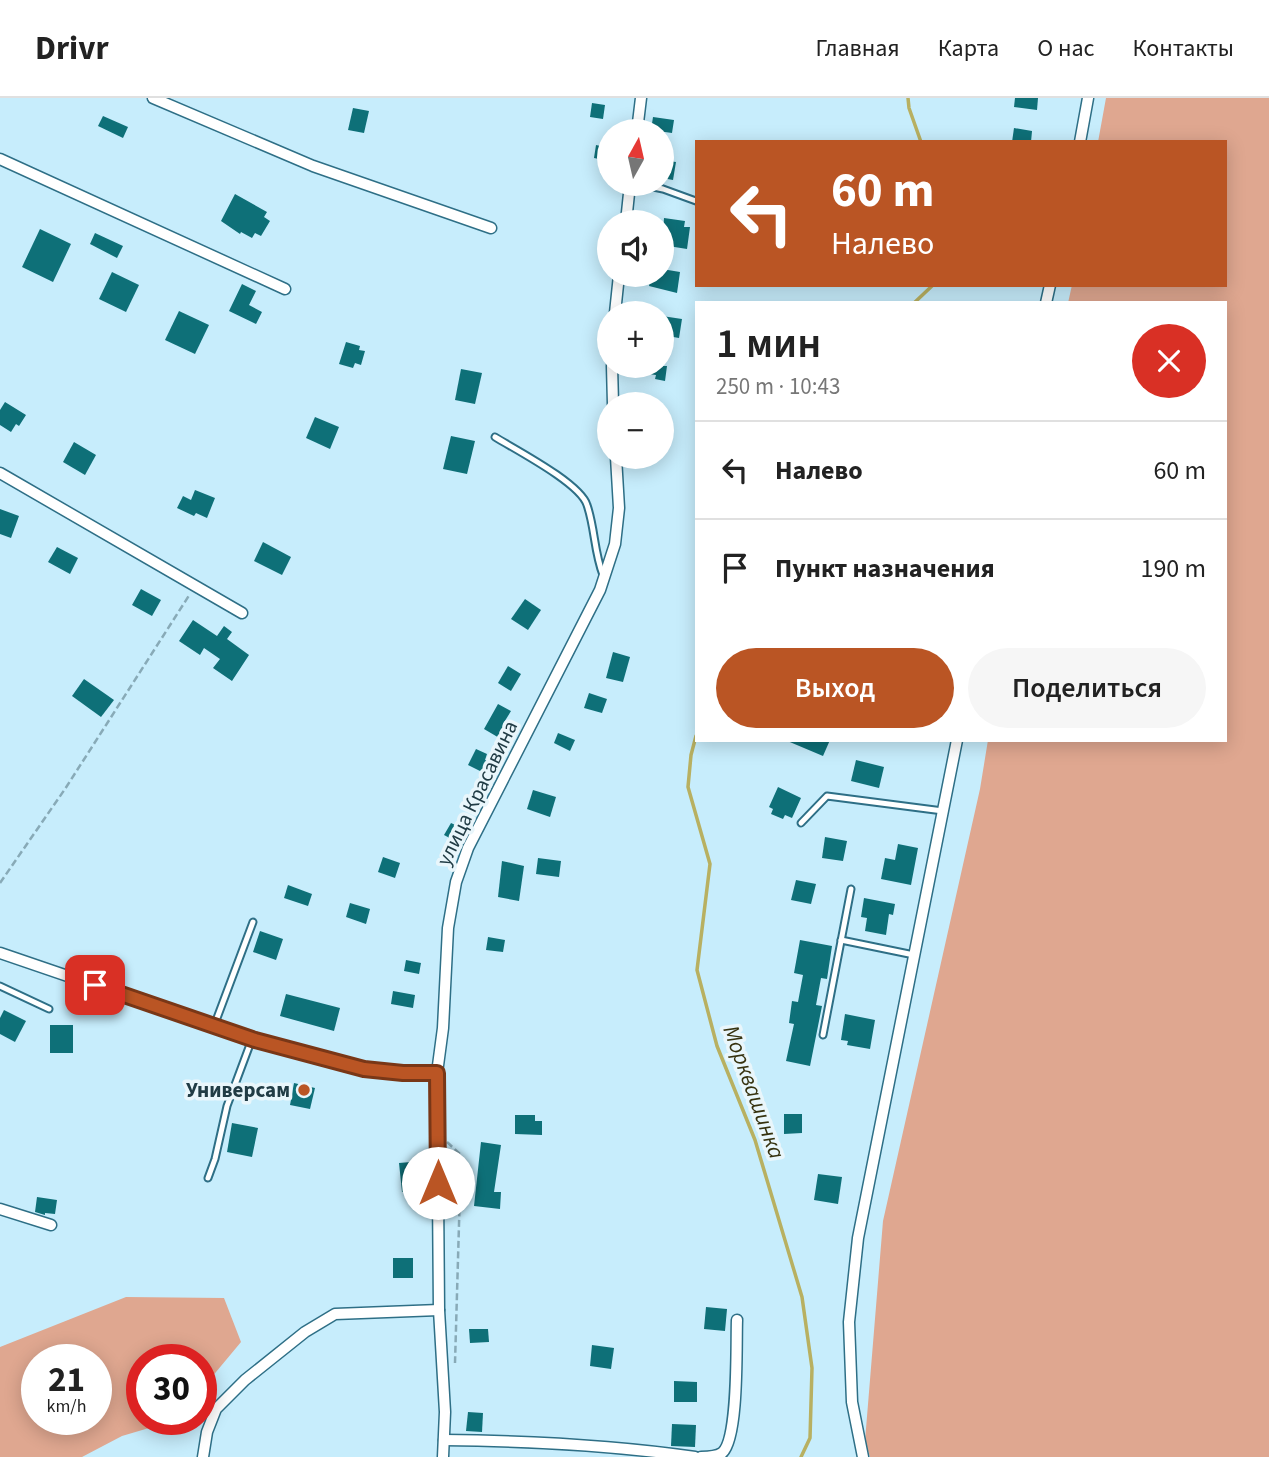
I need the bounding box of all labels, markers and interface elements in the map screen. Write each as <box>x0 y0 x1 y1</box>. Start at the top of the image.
text: Drivr <box>35 25 109 72</box>
text: Главная <box>815 31 900 66</box>
text: Карта <box>938 31 999 66</box>
text: О нас <box>1037 31 1094 66</box>
text: Контакты <box>1132 31 1234 66</box>
north arrow <box>597 119 674 196</box>
map controls <box>597 119 674 469</box>
text: 60 m <box>831 156 935 226</box>
icon: left <box>716 168 807 259</box>
button: sound <box>597 210 674 287</box>
text: Налево <box>831 221 934 267</box>
button: + <box>597 301 674 378</box>
text: 1 мин <box>716 314 821 374</box>
button: close <box>1132 324 1206 398</box>
text: 250 m · 10:43 <box>716 370 840 403</box>
button: − <box>597 392 674 469</box>
icon: left <box>716 451 754 489</box>
text: Налево <box>775 452 863 489</box>
text: 60 m <box>1153 452 1206 489</box>
icon: arrive <box>716 549 754 587</box>
text: Пункт назначения <box>775 550 995 587</box>
text: 190 m <box>1140 550 1206 587</box>
button: Выход <box>716 648 954 728</box>
button: Поделиться <box>968 648 1206 728</box>
street label: улица Красавина <box>429 715 525 871</box>
pin <box>65 955 125 1015</box>
icon: arrive <box>76 966 114 1004</box>
water label: Морквашинка <box>715 1021 793 1163</box>
place label: Универсам <box>186 1075 290 1105</box>
marker: Универсам <box>296 1082 312 1098</box>
position arrow <box>401 1146 475 1220</box>
speed limit sign: 30 <box>126 1344 217 1435</box>
text: 21 <box>48 1355 85 1405</box>
text: km/h <box>47 1394 86 1419</box>

